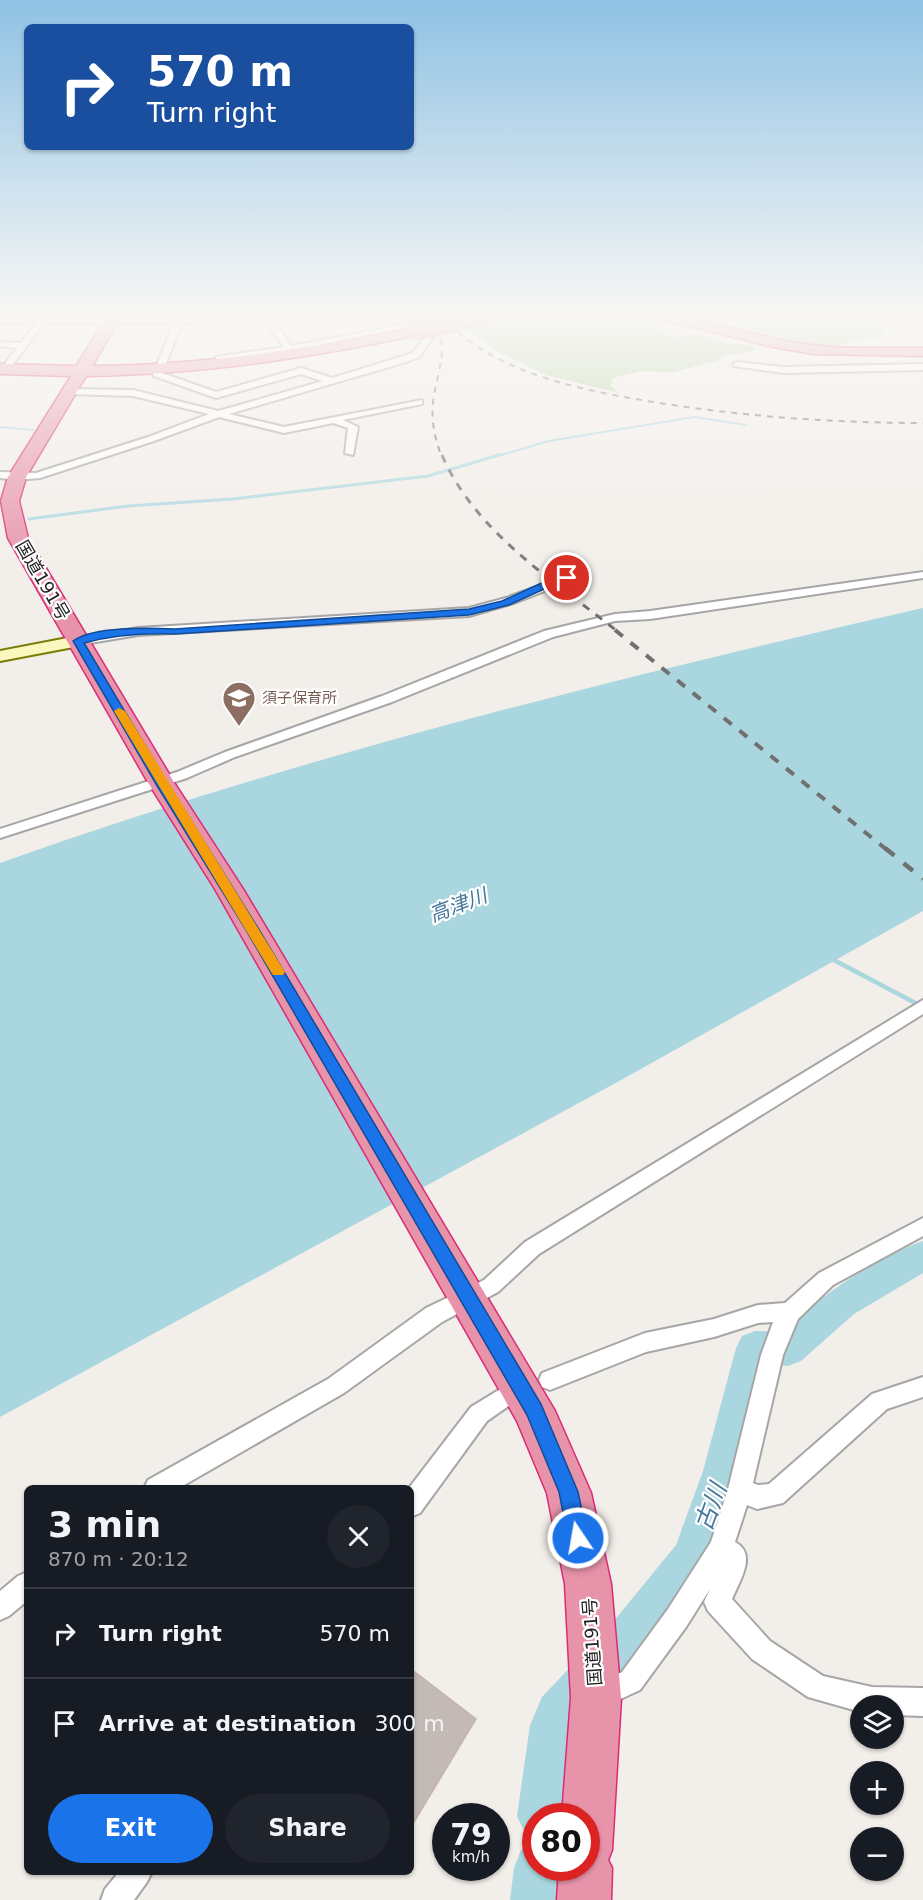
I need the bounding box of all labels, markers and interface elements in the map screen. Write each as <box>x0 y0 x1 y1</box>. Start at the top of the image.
text: 570 m <box>147 47 293 96</box>
icon: right <box>48 48 126 126</box>
text: Turn right <box>147 97 276 128</box>
street label: 国道191号 <box>12 536 74 624</box>
pin <box>541 552 592 603</box>
icon: arrive <box>550 561 583 594</box>
school or university icon: 須子保育所 <box>221 680 257 727</box>
place label: 須子保育所 <box>262 689 337 707</box>
water label: 高津川 <box>426 882 492 927</box>
water label: 古川 <box>690 1477 733 1534</box>
text: 3 min <box>48 1504 161 1545</box>
button: close <box>327 1505 390 1568</box>
position arrow <box>546 1506 610 1570</box>
text: 870 m · 20:12 <box>48 1547 189 1571</box>
street label: 国道191号 <box>578 1597 606 1687</box>
icon: right <box>48 1617 81 1650</box>
text: Turn right <box>99 1621 222 1646</box>
text: 570 m <box>320 1621 390 1646</box>
map controls <box>850 1695 904 1881</box>
button: layers <box>850 1695 904 1749</box>
icon: arrive <box>48 1707 81 1740</box>
text: Arrive at destination <box>99 1711 356 1736</box>
text: 300 m <box>374 1711 445 1736</box>
button: + <box>850 1761 904 1815</box>
button: Exit <box>48 1794 213 1863</box>
button: Share <box>225 1794 390 1863</box>
speed limit sign: 80 <box>522 1803 600 1881</box>
text: 79 <box>450 1817 492 1852</box>
button: − <box>850 1827 904 1881</box>
text: km/h <box>452 1848 490 1866</box>

